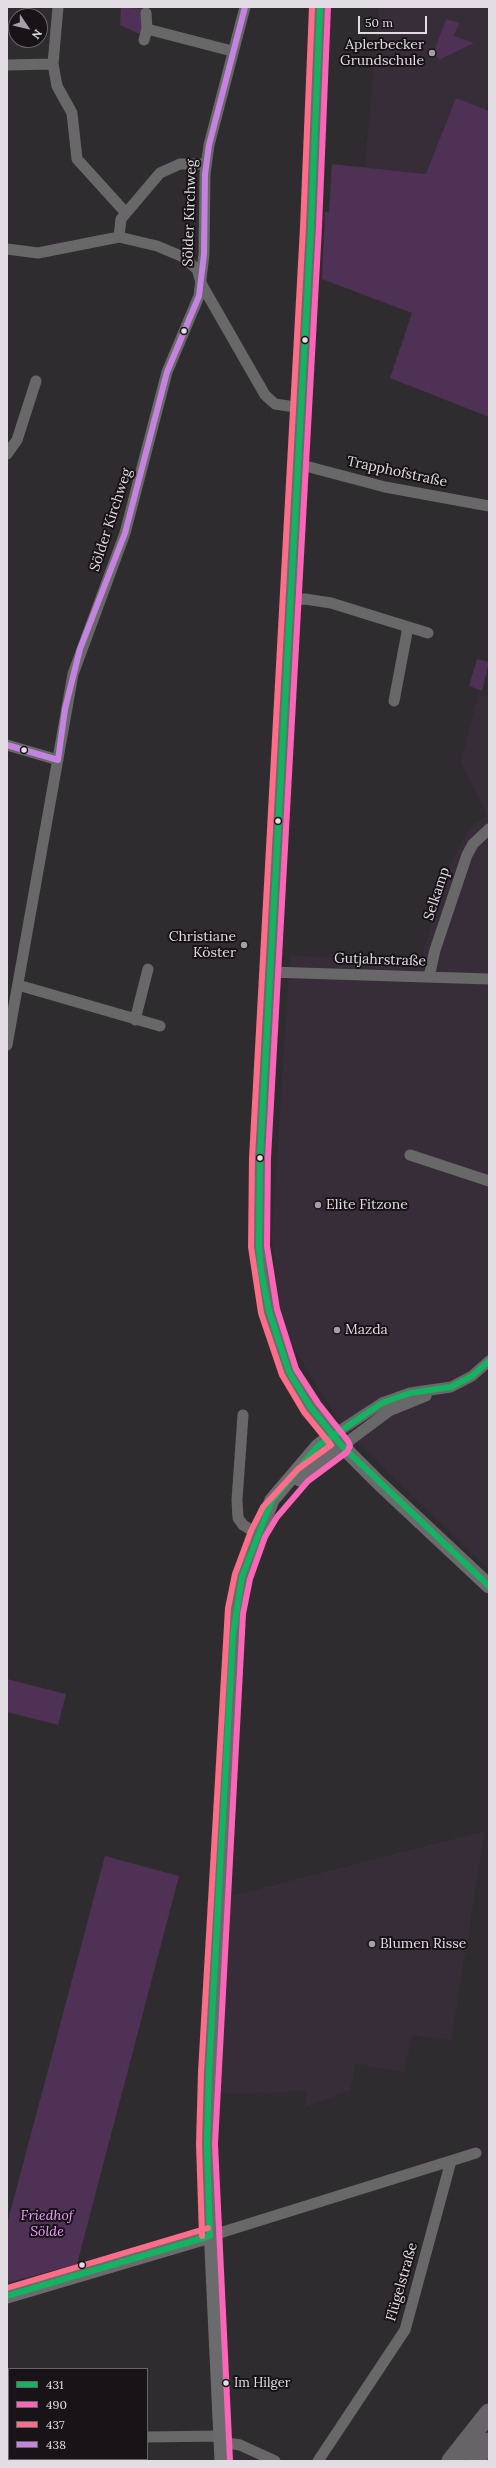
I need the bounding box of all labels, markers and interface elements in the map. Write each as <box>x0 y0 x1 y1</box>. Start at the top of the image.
north arrow <box>8 8 48 48</box>
scale bar <box>360 8 429 34</box>
text: 50 m <box>365 15 393 30</box>
text: N <box>29 27 45 42</box>
place label: Aplerbecker Grundschule <box>340 37 424 70</box>
marker: Aplerbecker Grundschule <box>427 48 437 58</box>
street label: Sölder Kirchweg <box>180 159 200 267</box>
unlabelled marker <box>179 326 189 336</box>
unlabelled marker <box>300 335 310 345</box>
street label: Trapphofstraße <box>345 453 449 491</box>
street label: Sölder Kirchweg <box>86 466 136 574</box>
unlabelled marker <box>19 745 29 755</box>
unlabelled marker <box>273 816 283 826</box>
street label: Selkamp <box>421 865 453 923</box>
place label: Christiane Köster <box>169 929 236 962</box>
marker: Christiane Köster <box>239 940 249 950</box>
street label: Gutjahrstraße <box>334 950 426 970</box>
unlabelled marker <box>255 1153 265 1163</box>
place label: Elite Fitzone <box>326 1197 408 1213</box>
marker: Elite Fitzone <box>313 1200 323 1210</box>
place label: Mazda <box>345 1322 388 1338</box>
marker: Mazda <box>332 1325 342 1335</box>
place label: Blumen Risse <box>380 1936 466 1952</box>
marker: Blumen Risse <box>367 1939 377 1949</box>
park label: Friedhof Sölde <box>21 2208 73 2240</box>
street label: Flügelstraße <box>383 2241 421 2323</box>
unlabelled marker <box>77 2260 87 2270</box>
legend <box>8 2368 148 2460</box>
place label: Im Hilger <box>234 2375 290 2391</box>
text: 431 <box>46 2377 64 2392</box>
marker: Im Hilger <box>221 2378 231 2388</box>
text: 490 <box>46 2397 67 2412</box>
text: 437 <box>46 2417 64 2432</box>
text: 438 <box>46 2437 66 2452</box>

